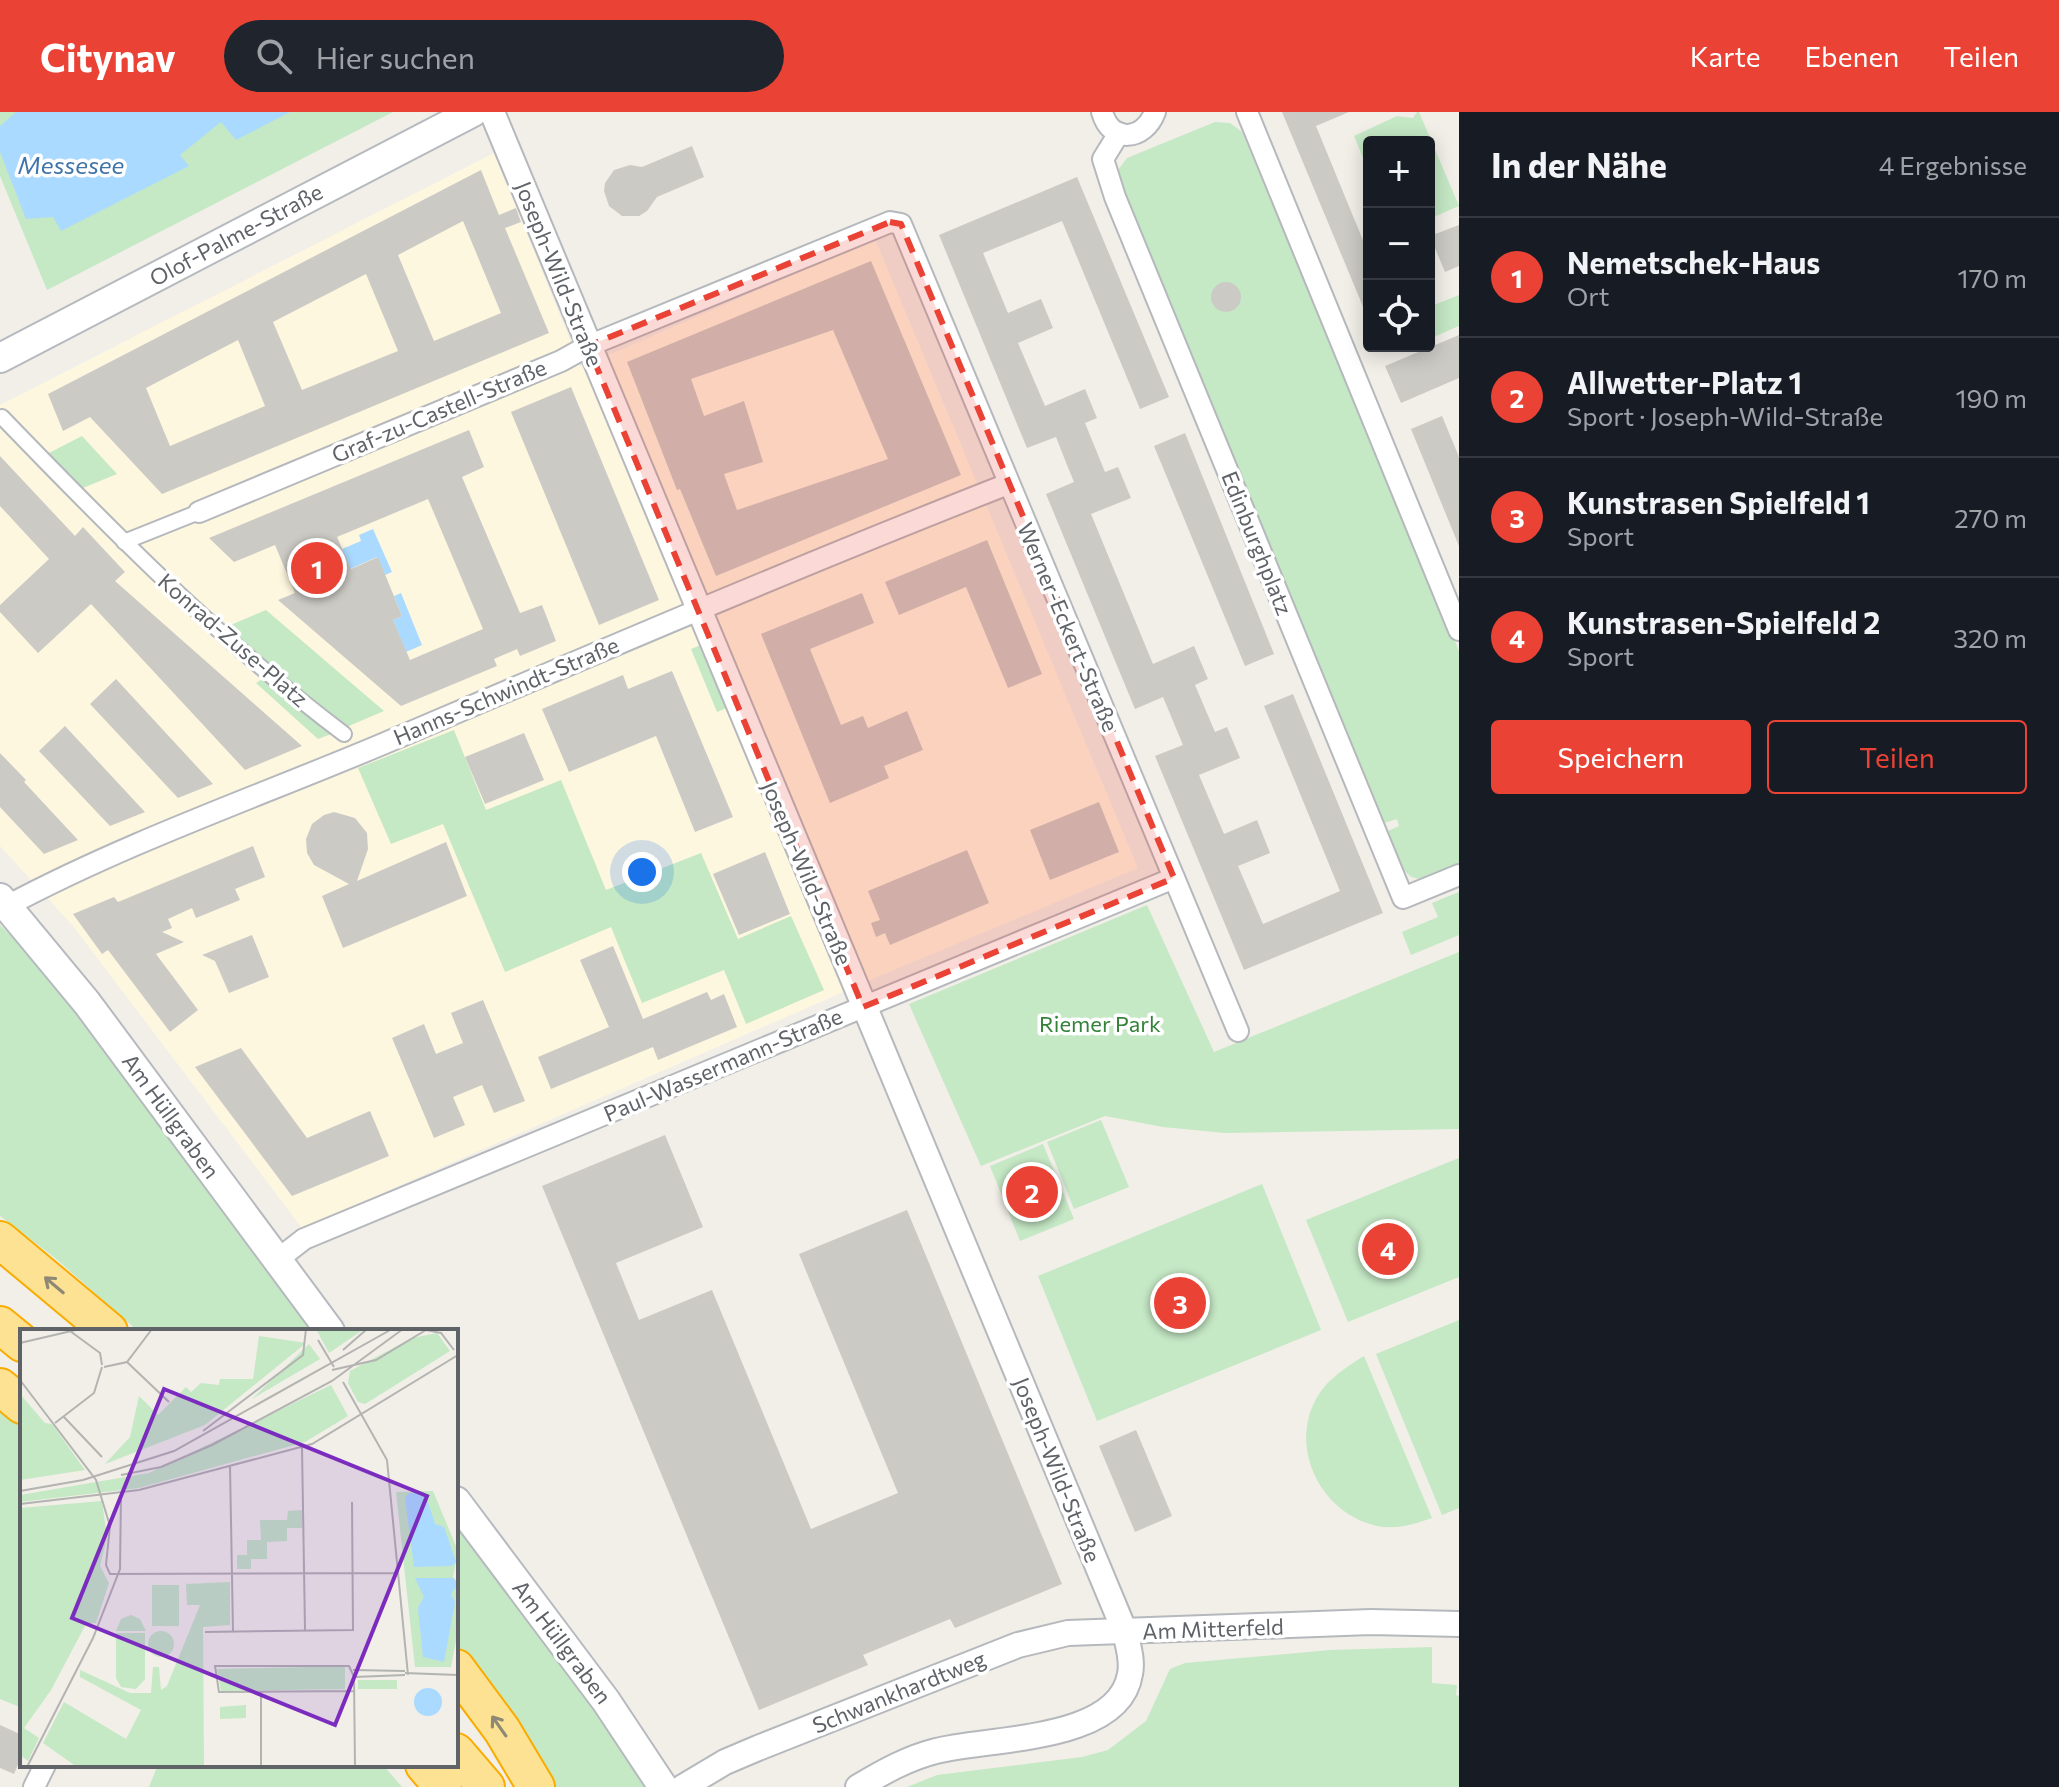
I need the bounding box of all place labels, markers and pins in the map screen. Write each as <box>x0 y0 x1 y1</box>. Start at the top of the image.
pin: 1 <box>291 538 343 598</box>
pin: 2 <box>1006 1162 1058 1222</box>
pin: 4 <box>1362 1219 1414 1279</box>
pin: 3 <box>1154 1273 1206 1333</box>

